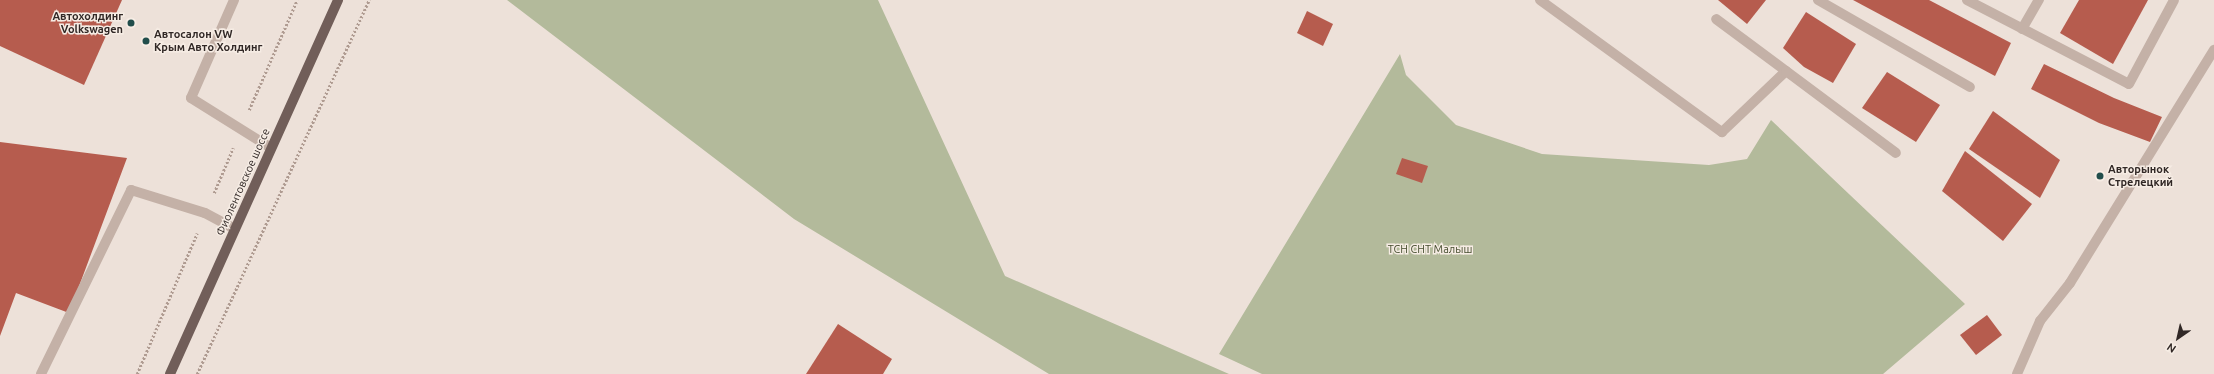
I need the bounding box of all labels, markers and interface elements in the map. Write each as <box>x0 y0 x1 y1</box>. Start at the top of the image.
place label: Автохолдинг Volkswagen <box>52 10 123 36</box>
marker: Автохолдинг Volkswagen <box>126 18 136 28</box>
place label: Автосалон VW Крым Авто Холдинг <box>154 28 262 54</box>
marker: Автосалон VW Крым Авто Холдинг <box>141 36 151 46</box>
street label: Фиолентовское шоссе <box>213 126 273 238</box>
place label: Авторынок Стрелецкий <box>2108 163 2173 189</box>
marker: Авторынок Стрелецкий <box>2095 171 2105 181</box>
park label: ТСН СНТ Малыш <box>1388 242 1472 256</box>
north arrow <box>2158 318 2198 358</box>
text: N <box>2165 341 2178 355</box>

